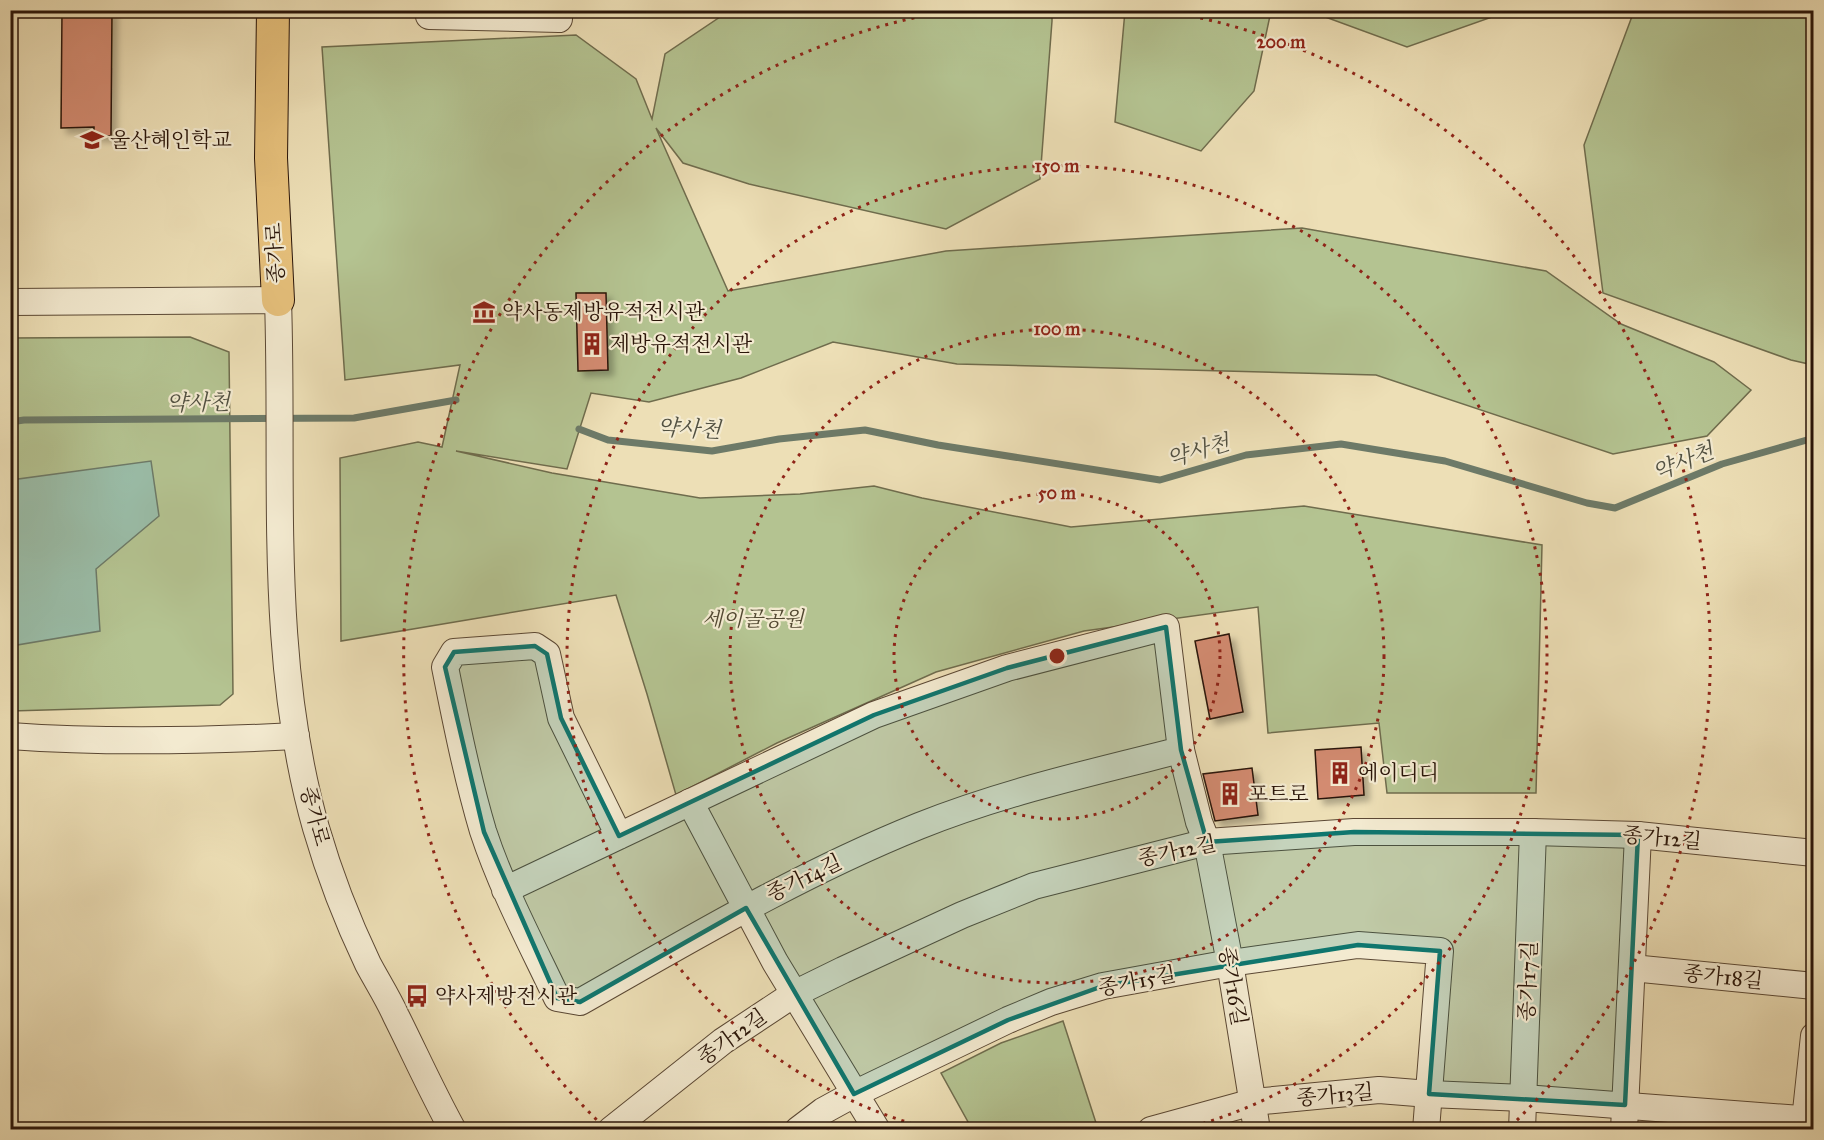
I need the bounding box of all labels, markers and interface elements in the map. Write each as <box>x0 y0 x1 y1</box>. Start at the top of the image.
text: 200 m <box>1257 31 1306 53</box>
school or university icon: 울산혜인학교 <box>79 127 105 153</box>
place label: 울산혜인학교 <box>110 127 232 153</box>
text: 150 m <box>1035 155 1080 177</box>
street label: 종가로 <box>260 222 290 284</box>
museum icon: 약사동제방유적전시관 <box>471 299 497 325</box>
place label: 약사동제방유적전시관 <box>502 299 706 325</box>
text: 100 m <box>1034 318 1081 340</box>
building icon: 제방유적전시관 <box>579 331 605 357</box>
place label: 제방유적전시관 <box>610 331 753 357</box>
water label: 약사천 <box>166 388 232 417</box>
water label: 약사천 <box>656 413 723 444</box>
water label: 약사천 <box>1164 428 1234 472</box>
water label: 약사천 <box>1649 436 1719 486</box>
text: 50 m <box>1038 482 1077 504</box>
park label: 세이골공원 <box>702 606 805 632</box>
centre of rings <box>1047 646 1067 666</box>
building icon: 에이디디 <box>1327 760 1353 786</box>
place label: 에이디디 <box>1358 760 1439 786</box>
building icon: 포트로 <box>1217 781 1243 807</box>
place label: 포트로 <box>1248 781 1309 807</box>
street label: 종가로 <box>295 783 335 849</box>
street label: 종가12길 <box>1621 822 1703 854</box>
street label: 종가12길 <box>1135 830 1219 872</box>
street label: 종가14길 <box>762 849 846 907</box>
street label: 종가17길 <box>1514 940 1542 1022</box>
street label: 종가16길 <box>1213 944 1253 1028</box>
street label: 종가18길 <box>1682 960 1764 994</box>
street label: 종가15길 <box>1096 961 1178 1001</box>
bus stop icon: 약사제방전시관 <box>404 983 430 1009</box>
place label: 약사제방전시관 <box>435 983 578 1009</box>
street label: 종가12길 <box>692 1003 772 1071</box>
street label: 종가13길 <box>1295 1079 1375 1111</box>

